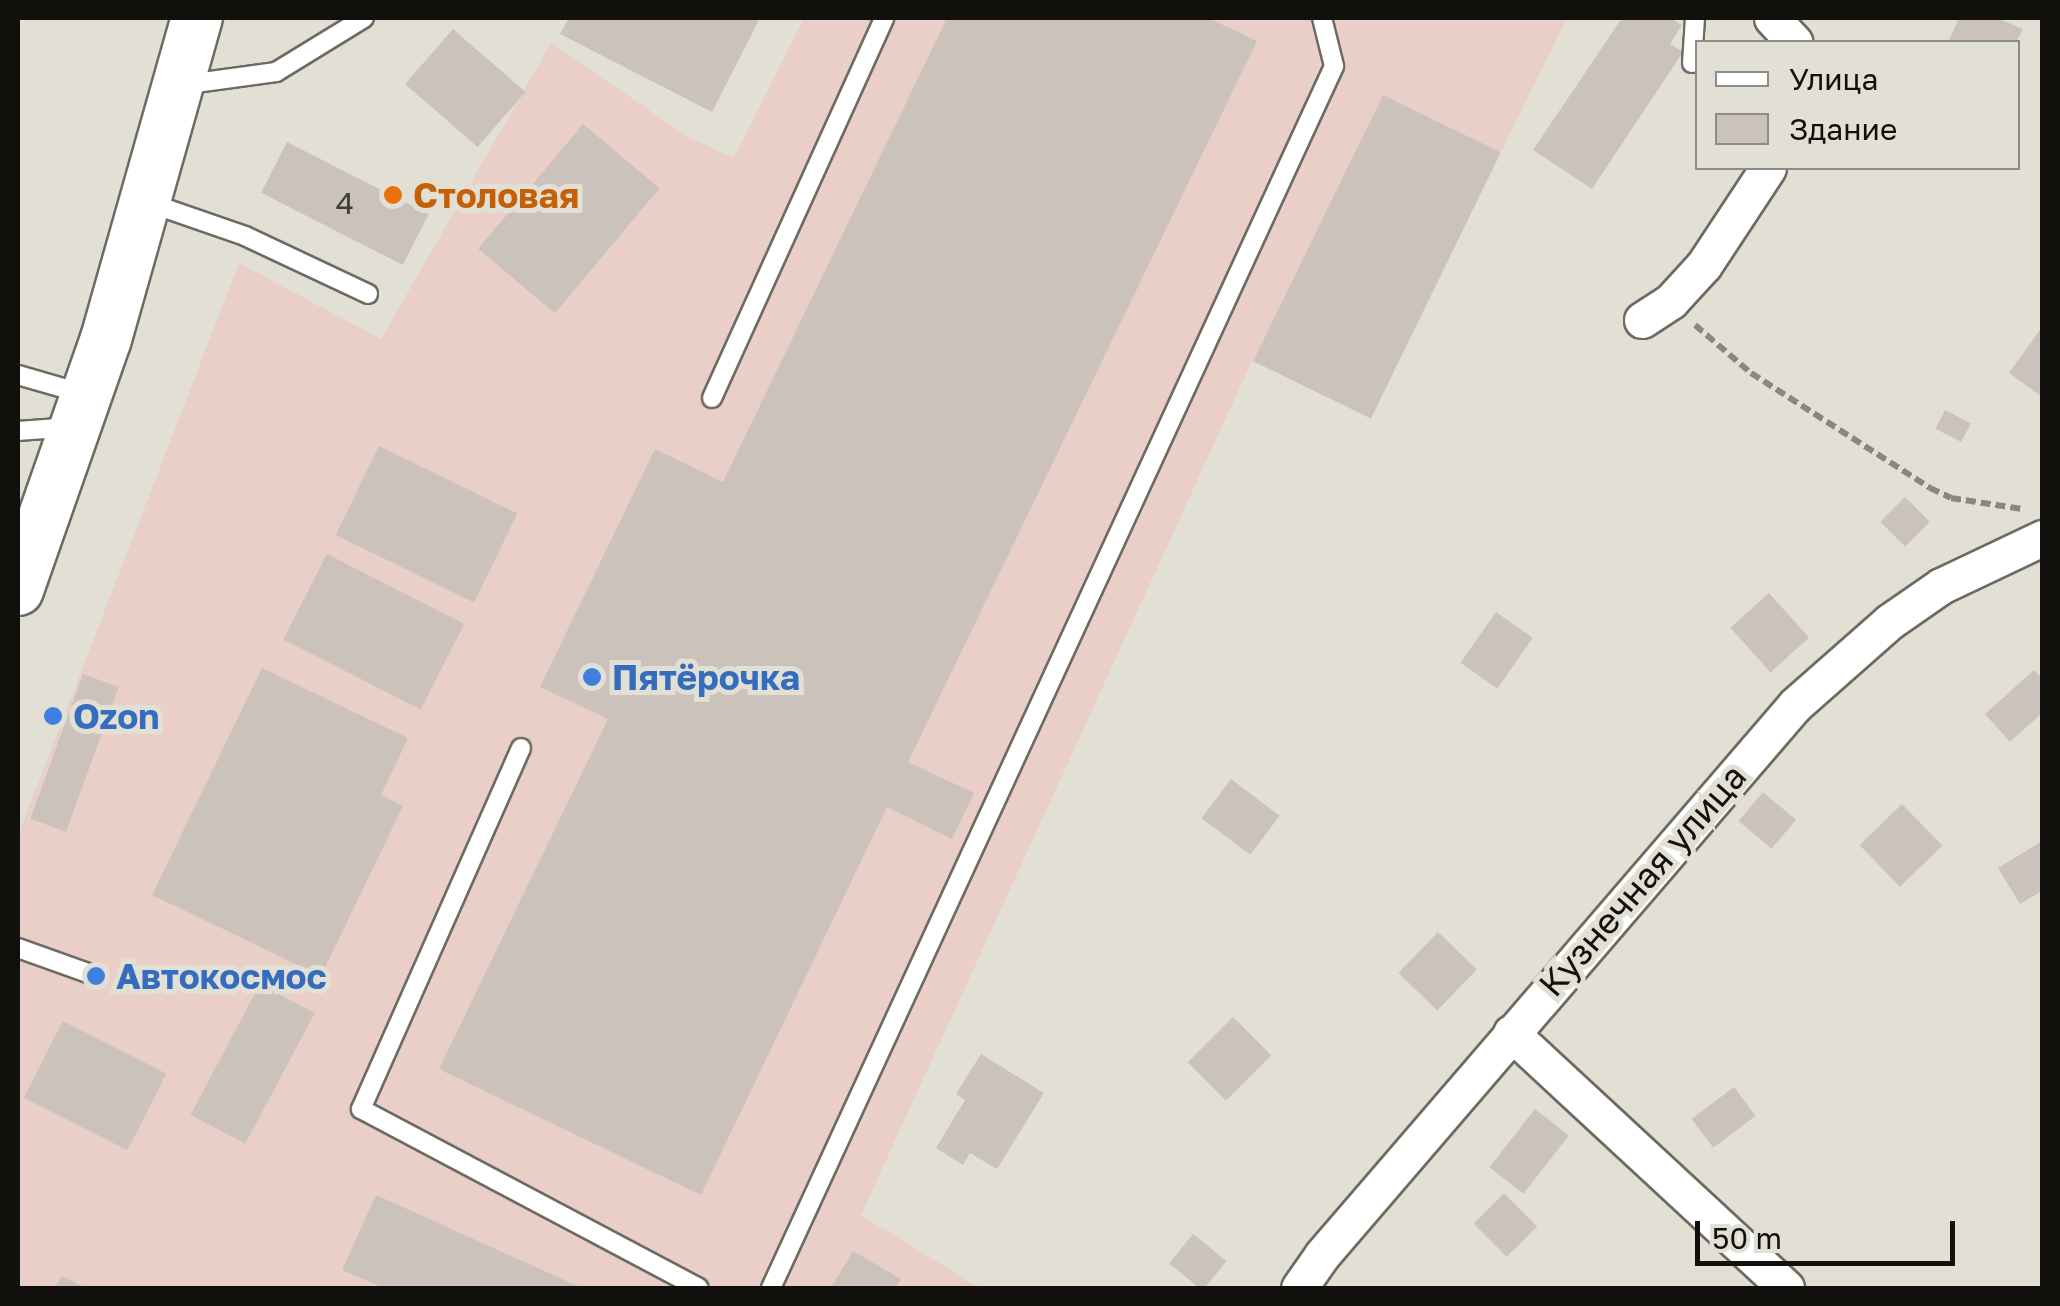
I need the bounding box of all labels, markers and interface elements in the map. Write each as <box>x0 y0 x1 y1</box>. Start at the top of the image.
legend <box>1695 40 2020 170</box>
text: Улица <box>1789 61 1878 97</box>
text: Здание <box>1789 111 1897 147</box>
place label: Столовая <box>413 174 579 216</box>
marker: Столовая <box>382 184 404 206</box>
house number: 4 <box>336 185 354 221</box>
place label: Пятёрочка <box>612 656 800 698</box>
marker: Пятёрочка <box>581 666 603 688</box>
place label: Ozon <box>73 695 159 737</box>
marker: Ozon <box>42 705 64 727</box>
street label: Кузнечная улица <box>1530 755 1754 1005</box>
place label: Автокосмос <box>116 955 327 997</box>
marker: Автокосмос <box>85 965 107 987</box>
scale bar <box>1700 1201 1960 1263</box>
text: 50 m <box>1712 1220 1782 1256</box>

